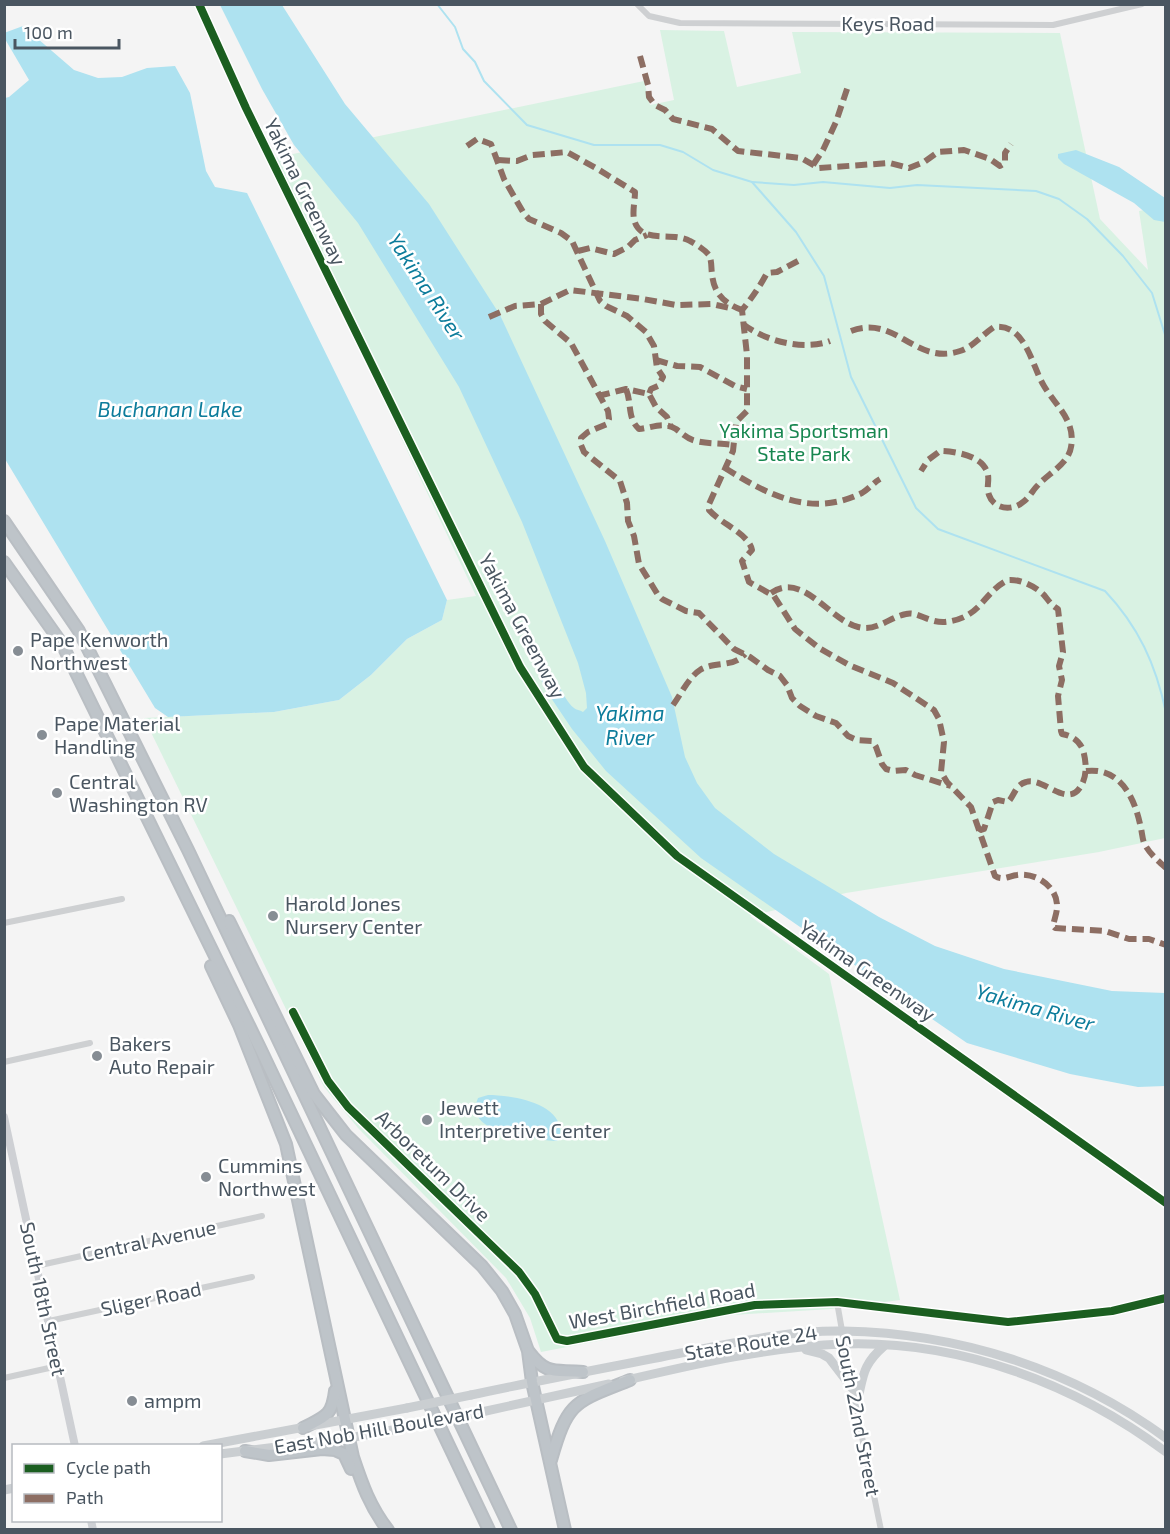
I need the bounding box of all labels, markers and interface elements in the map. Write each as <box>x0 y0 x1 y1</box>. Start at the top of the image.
street label: Keys Road <box>841 11 935 35</box>
scale bar <box>15 12 118 50</box>
text: 100 m <box>24 21 73 43</box>
street label: Yakima Greenway <box>260 114 352 269</box>
water label: Yakima River <box>383 228 471 345</box>
water label: Buchanan Lake <box>98 396 242 421</box>
park label: Yakima Sportsman State Park <box>719 418 889 465</box>
street label: Yakima Greenway <box>475 549 571 702</box>
place label: Pape Kenworth Northwest <box>30 627 168 674</box>
marker: Pape Kenworth Northwest <box>11 644 25 658</box>
water label: Yakima River <box>595 700 665 749</box>
place label: Pape Material Handling <box>54 711 180 758</box>
marker: Pape Material Handling <box>35 728 49 742</box>
place label: Central Washington RV <box>69 769 208 816</box>
marker: Central Washington RV <box>50 786 64 800</box>
place label: Harold Jones Nursery Center <box>285 891 422 938</box>
marker: Harold Jones Nursery Center <box>266 909 280 923</box>
street label: Yakima Greenway <box>795 914 941 1026</box>
water label: Yakima River <box>973 978 1098 1036</box>
place label: Bakers Auto Repair <box>109 1031 215 1078</box>
marker: Bakers Auto Repair <box>90 1049 104 1063</box>
place label: Jewett Interpretive Center <box>439 1095 611 1142</box>
street label: Arboretum Drive <box>371 1104 496 1226</box>
marker: Jewett Interpretive Center <box>420 1113 434 1127</box>
place label: Cummins Northwest <box>218 1153 316 1200</box>
marker: Cummins Northwest <box>199 1170 213 1184</box>
street label: Central Avenue <box>79 1214 218 1266</box>
street label: South 18th Street <box>16 1219 72 1378</box>
street label: Sliger Road <box>98 1276 203 1320</box>
street label: West Birchfield Road <box>567 1277 757 1333</box>
street label: State Route 24 <box>683 1320 819 1364</box>
street label: South 22nd Street <box>832 1333 886 1499</box>
place label: ampm <box>144 1388 202 1412</box>
marker: ampm <box>125 1394 139 1408</box>
street label: East Nob Hill Boulevard <box>272 1398 486 1458</box>
legend <box>12 1444 222 1522</box>
text: Cycle path <box>66 1456 151 1478</box>
text: Path <box>66 1486 104 1508</box>

